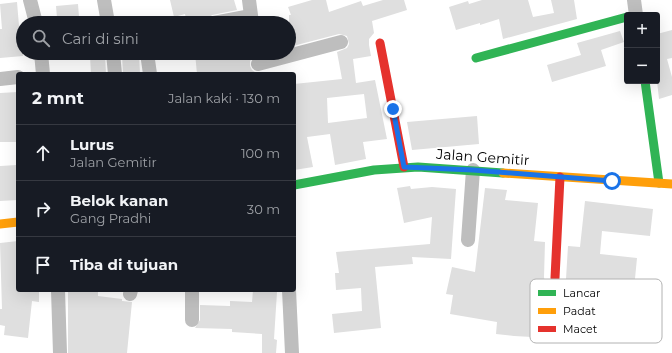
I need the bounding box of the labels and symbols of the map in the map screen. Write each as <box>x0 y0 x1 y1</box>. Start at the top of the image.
route end <box>384 100 402 118</box>
street label: Jalan Gemitir <box>435 145 531 169</box>
route start <box>603 172 621 190</box>
legend <box>530 279 662 343</box>
text: Lancar <box>563 286 601 300</box>
text: Padat <box>563 304 596 318</box>
text: Macet <box>563 322 598 336</box>

